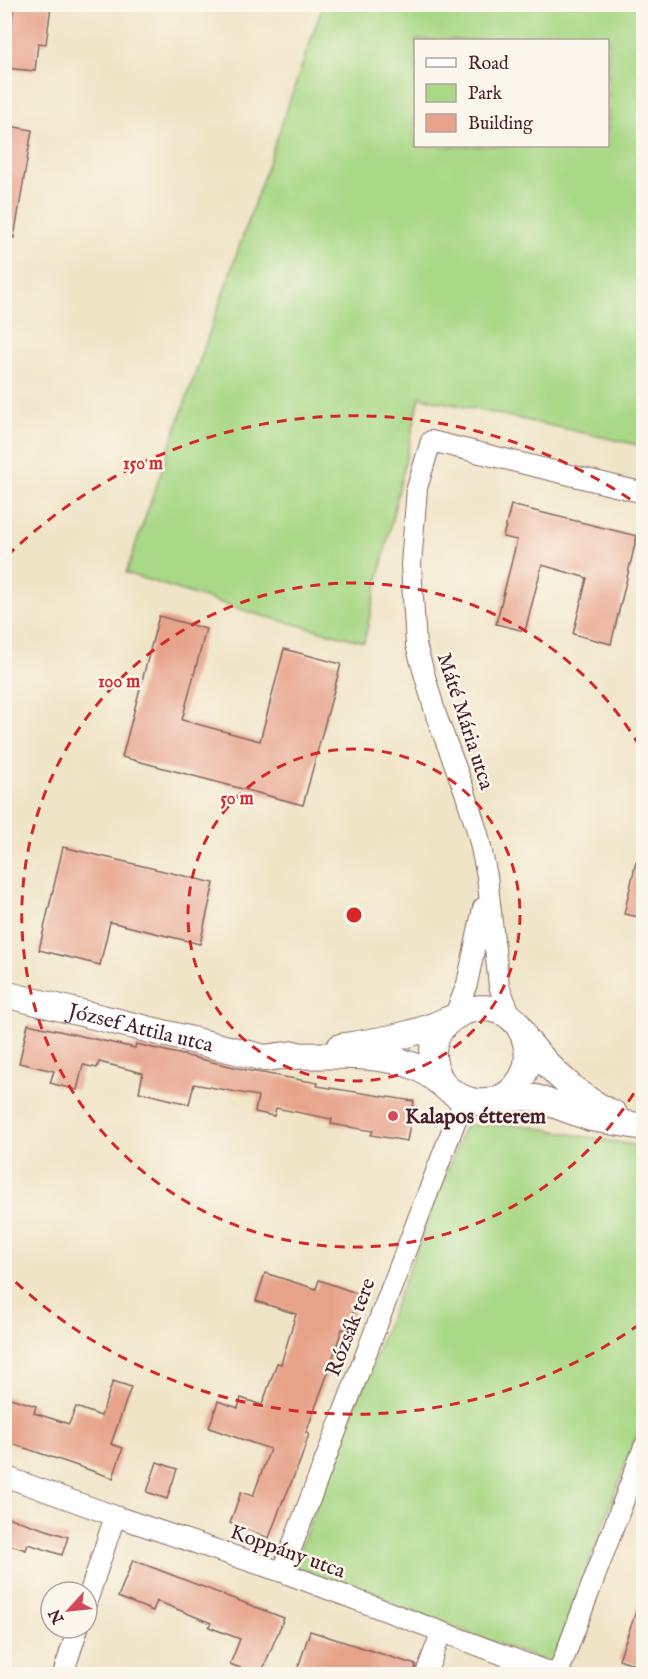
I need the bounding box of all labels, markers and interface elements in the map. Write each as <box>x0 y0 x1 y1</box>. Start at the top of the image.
legend <box>414 39 609 147</box>
text: Road <box>468 53 509 76</box>
text: Park <box>468 83 503 106</box>
text: Building <box>468 113 533 136</box>
text: 150 m <box>123 453 163 476</box>
street label: Máté Mária utca <box>430 650 500 794</box>
text: 100 m <box>98 671 140 694</box>
text: 50 m <box>220 788 254 811</box>
centre of rings <box>344 905 364 925</box>
street label: József Attila utca <box>63 998 217 1060</box>
place label: Kalapos étterem <box>405 1104 547 1131</box>
marker: Kalapos étterem <box>386 1109 400 1123</box>
street label: Rózsák tere <box>320 1274 383 1381</box>
street label: Koppány utca <box>226 1519 350 1586</box>
north arrow <box>39 1580 99 1640</box>
text: N <box>45 1605 70 1628</box>

